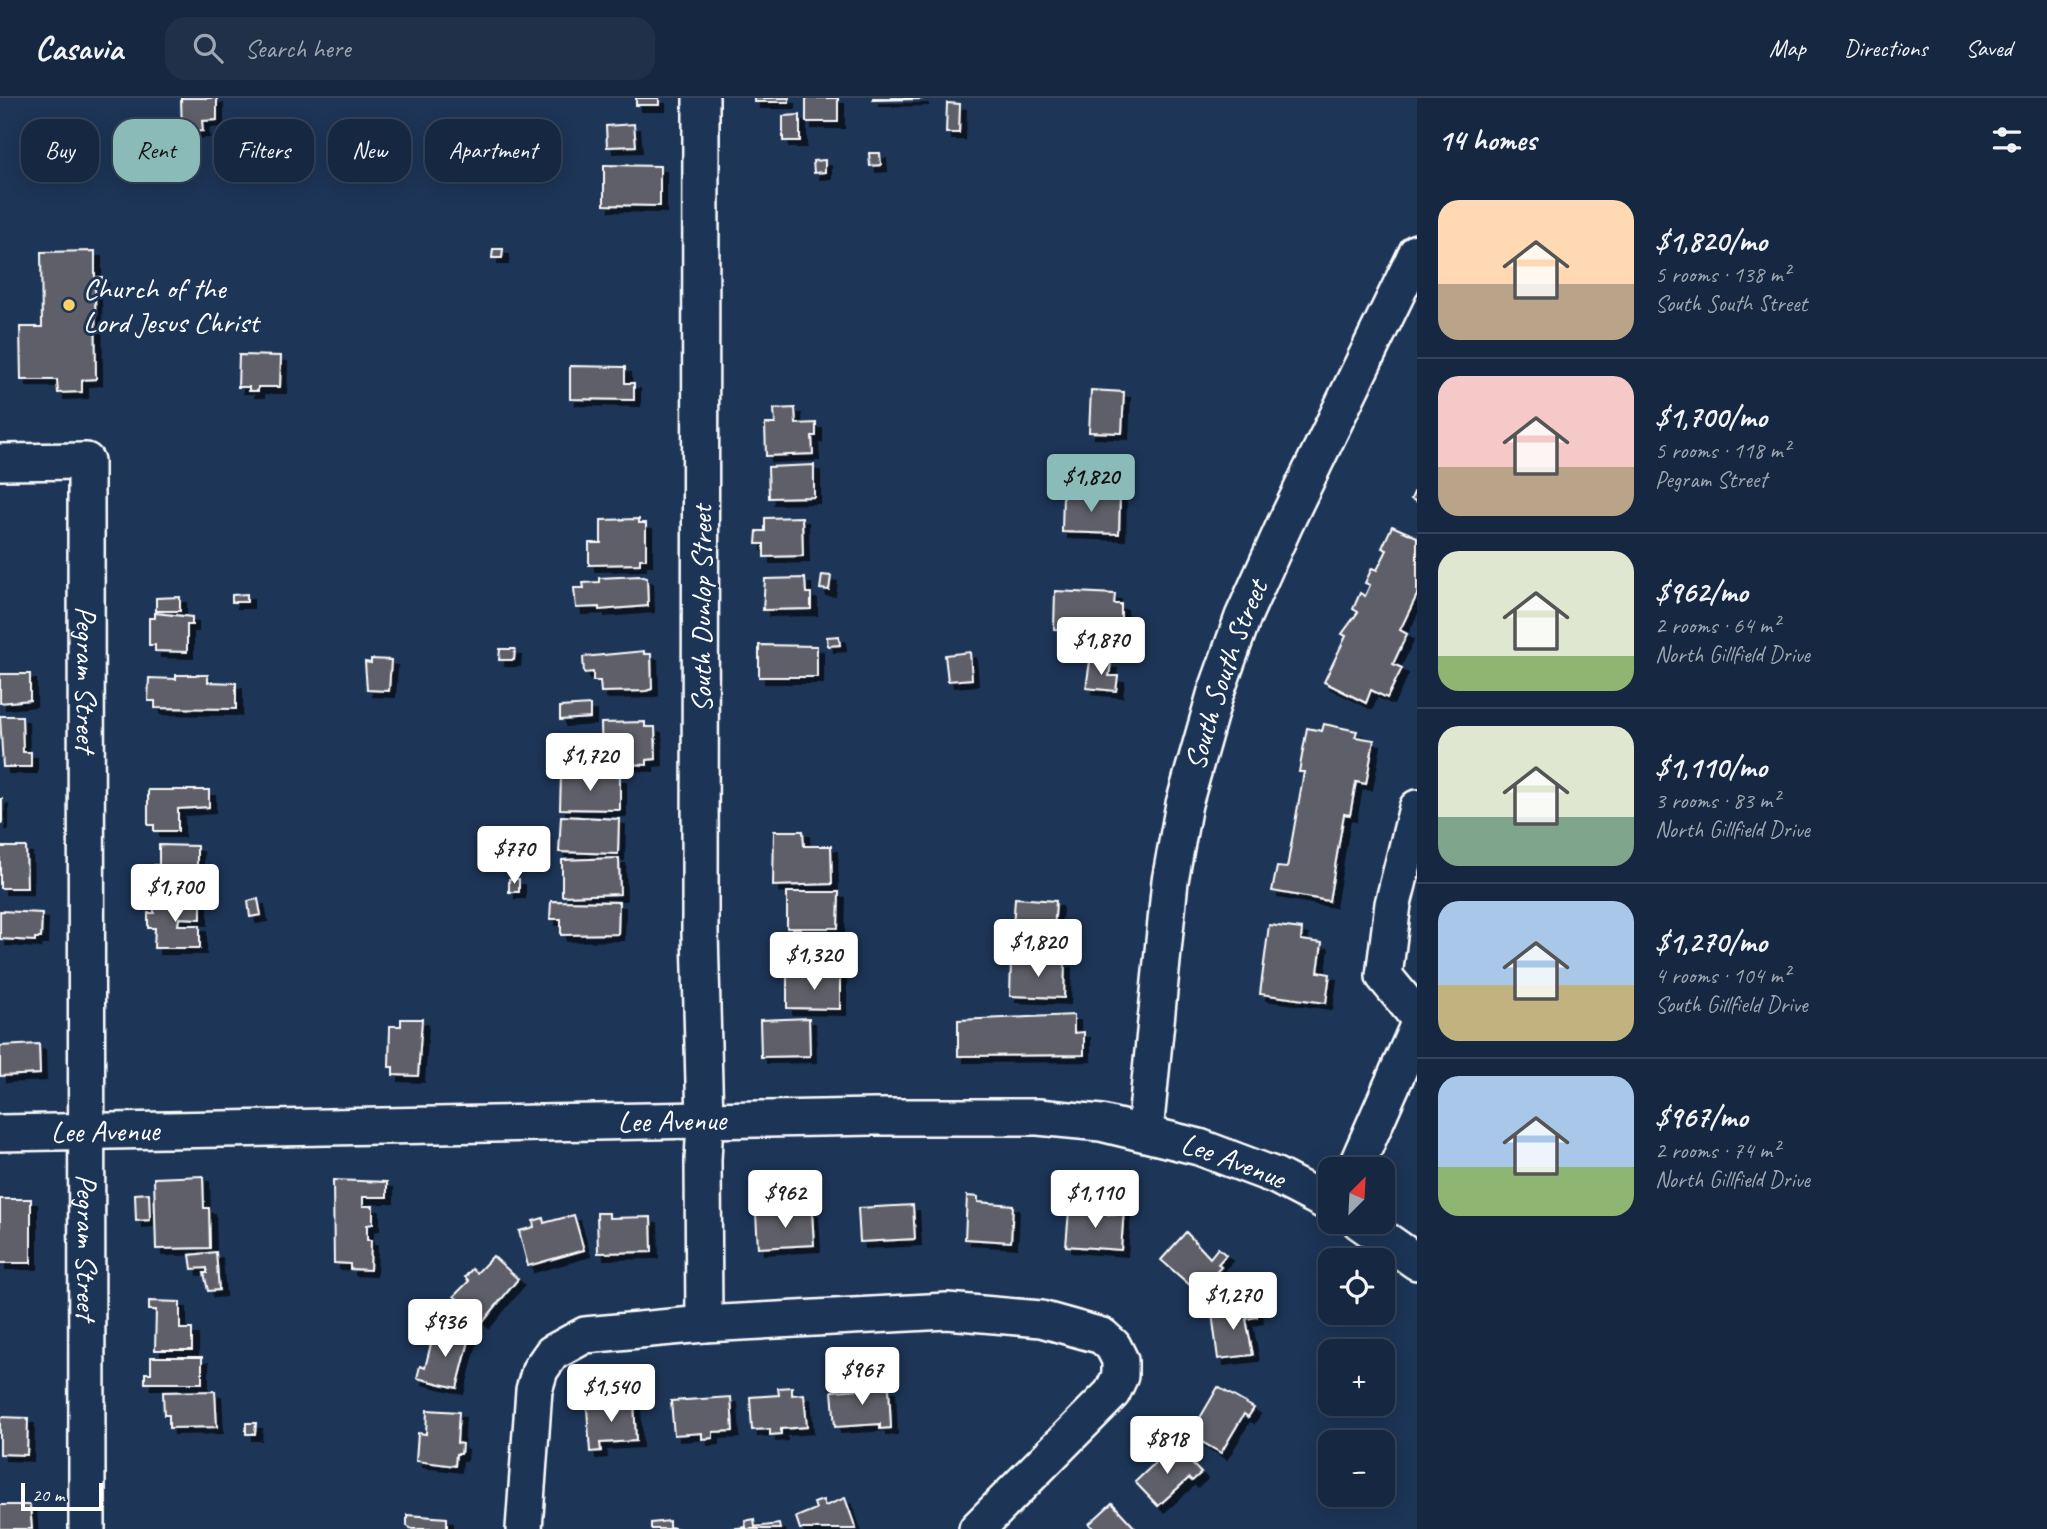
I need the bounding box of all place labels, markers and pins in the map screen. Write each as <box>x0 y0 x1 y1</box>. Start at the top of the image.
place label: Church of the Lord Jesus Christ <box>83 269 262 341</box>
marker: Church of the Lord Jesus Christ <box>61 297 77 313</box>
pin: $1,820 <box>1034 454 1148 514</box>
pin: $1,870 <box>1044 618 1158 677</box>
pin: $1,720 <box>533 734 647 793</box>
pin: $770 <box>473 826 555 886</box>
pin: $1,700 <box>118 864 232 924</box>
pin: $1,820 <box>981 920 1095 979</box>
pin: $1,320 <box>757 932 871 992</box>
pin: $962 <box>744 1170 826 1230</box>
pin: $1,110 <box>1038 1170 1152 1230</box>
pin: $1,270 <box>1176 1272 1290 1332</box>
pin: $936 <box>404 1300 486 1359</box>
pin: $967 <box>821 1348 903 1407</box>
pin: $1,540 <box>554 1364 668 1424</box>
pin: $818 <box>1126 1416 1208 1476</box>

